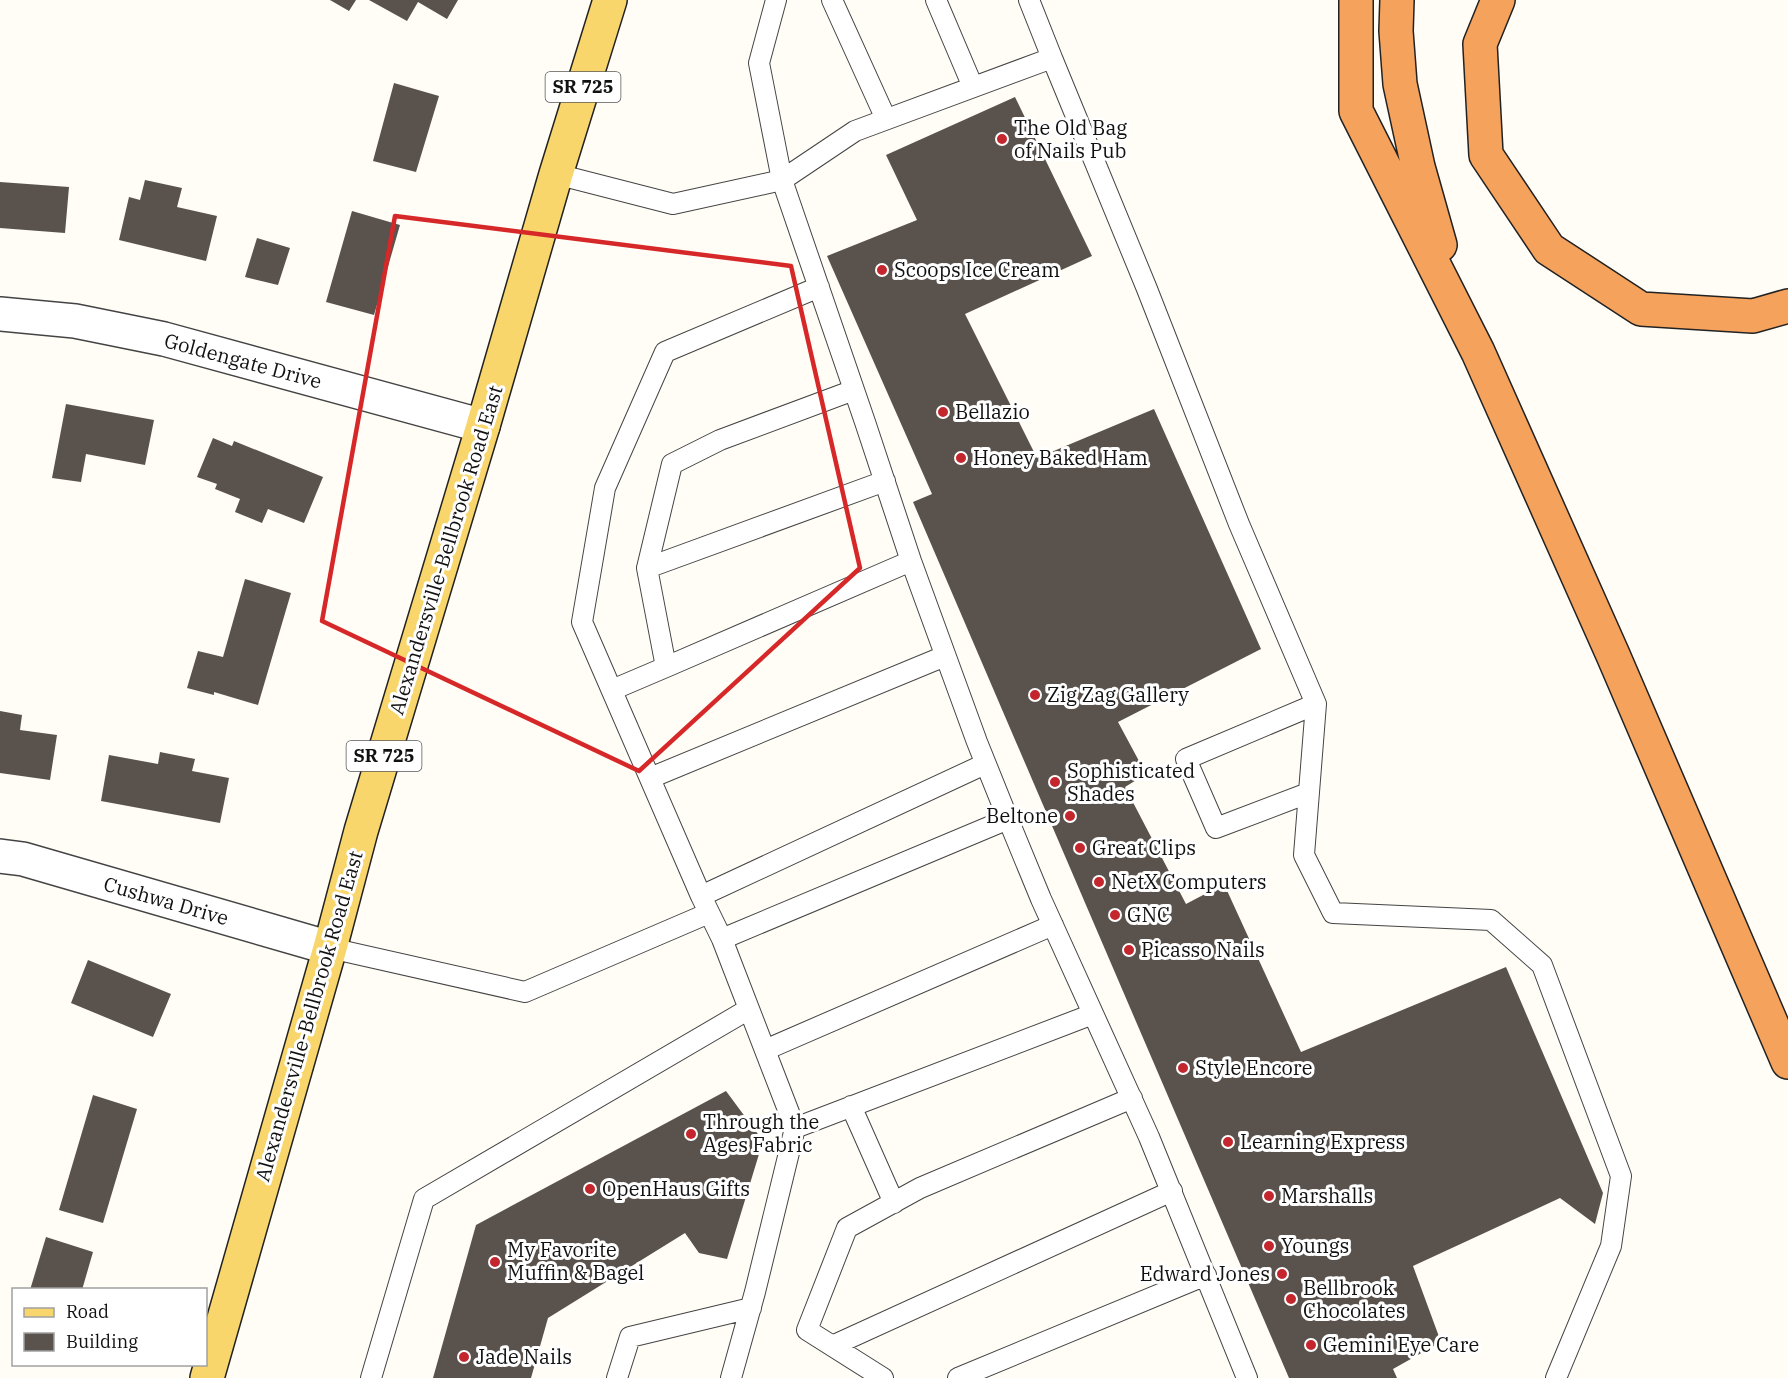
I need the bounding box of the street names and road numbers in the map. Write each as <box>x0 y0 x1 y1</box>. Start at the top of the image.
road number: SR 725 <box>546 72 620 102</box>
street label: Goldengate Drive <box>161 327 325 394</box>
street label: Alexandersville-Bellbrook Road East <box>382 382 509 718</box>
road number: SR 725 <box>346 741 422 771</box>
street label: Alexandersville-Bellbrook Road East <box>248 847 369 1184</box>
street label: Cushwa Drive <box>100 870 232 931</box>

